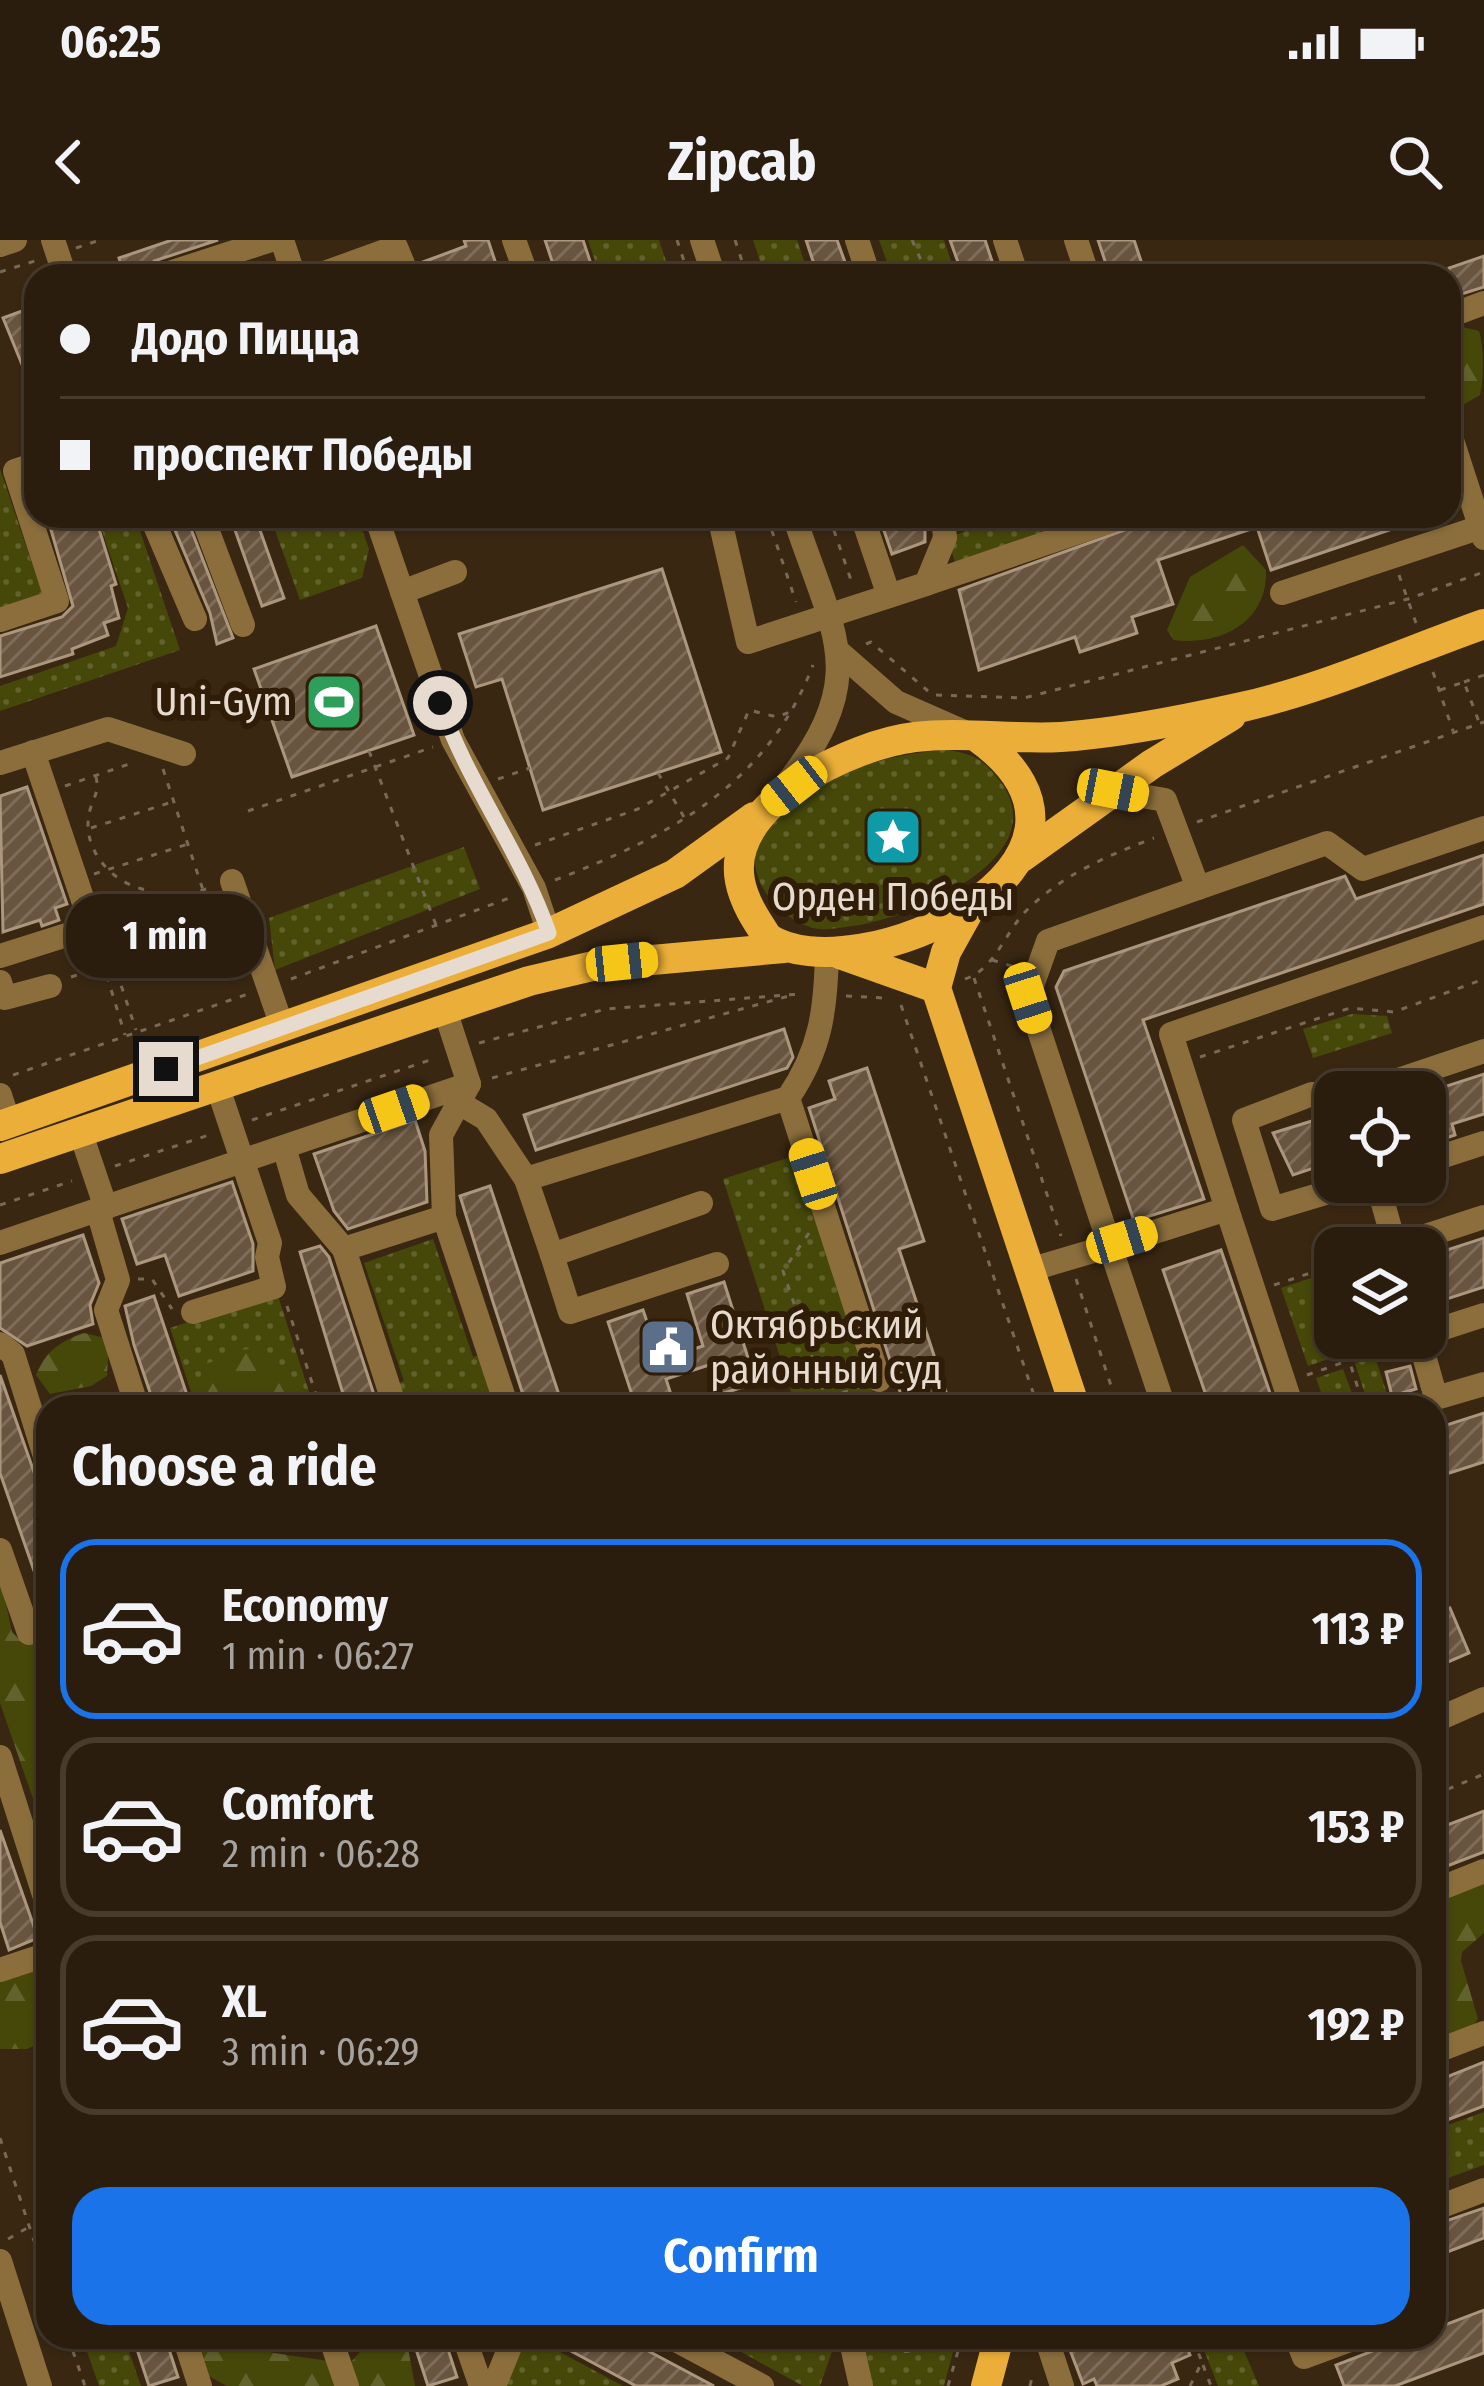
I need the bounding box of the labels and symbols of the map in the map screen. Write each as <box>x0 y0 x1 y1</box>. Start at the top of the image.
sports icon: Uni-Gym <box>303 671 365 733</box>
route start <box>413 676 467 730</box>
place label: Uni-Gym <box>155 679 292 725</box>
car <box>755 750 833 822</box>
car <box>1074 765 1152 815</box>
place icon: Орден Победы <box>862 806 924 868</box>
place label: Орден Победы <box>772 874 1014 920</box>
callout: 1 min <box>67 895 265 979</box>
car <box>584 940 660 984</box>
car <box>1000 958 1056 1038</box>
route end <box>139 1042 193 1096</box>
car <box>354 1080 434 1138</box>
car <box>785 1134 841 1214</box>
car <box>1082 1212 1162 1268</box>
place label: Октябрьский районный суд <box>710 1302 942 1393</box>
public building icon: Октябрьский районный суд <box>637 1316 699 1378</box>

